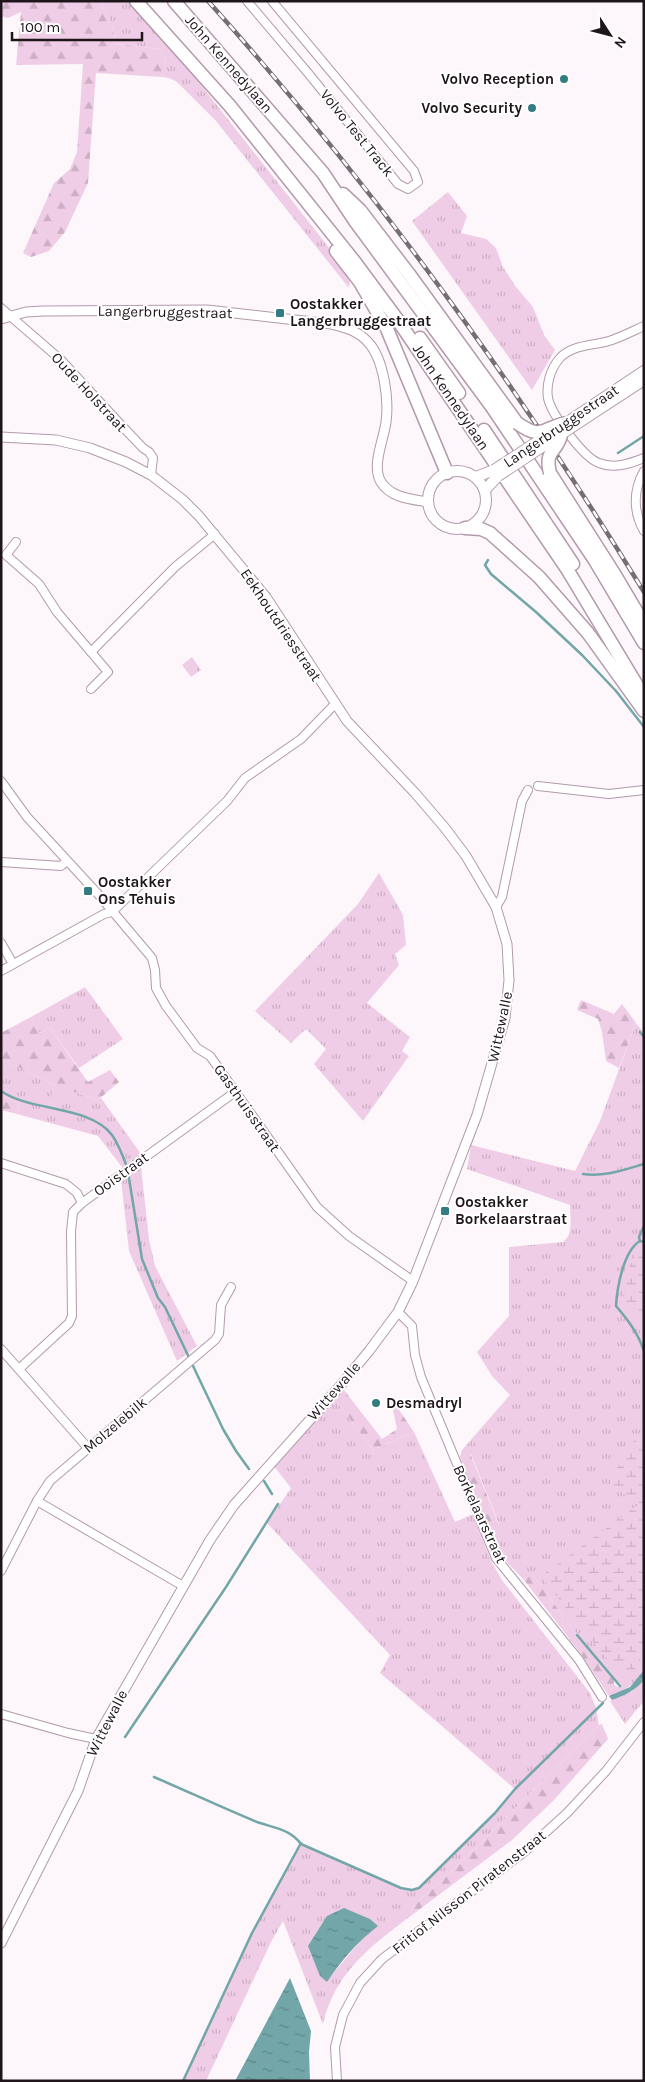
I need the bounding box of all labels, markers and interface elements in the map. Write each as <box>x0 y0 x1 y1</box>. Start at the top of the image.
scale bar <box>12 10 142 42</box>
north arrow <box>585 10 635 60</box>
street label: John Kennedylaan <box>181 11 277 117</box>
text: 100 m <box>20 18 60 36</box>
text: N <box>610 33 630 51</box>
place label: Volvo Reception <box>441 70 554 88</box>
marker: Volvo Reception <box>558 73 570 85</box>
street label: Volvo Test Track <box>316 86 398 180</box>
place label: Volvo Security <box>421 99 522 117</box>
marker: Volvo Security <box>526 102 538 114</box>
place label: Oostakker Langerbruggestraat <box>290 295 431 330</box>
street label: Langerbruggestraat <box>97 302 233 322</box>
marker: Oostakker Langerbruggestraat <box>274 307 286 319</box>
street label: John Kennedylaan <box>409 340 493 454</box>
street label: Oude Holstraat <box>47 348 131 436</box>
street label: Langerbruggestraat <box>500 381 622 471</box>
street label: Eekhoutdriesstraat <box>237 565 326 685</box>
place label: Oostakker Ons Tehuis <box>98 873 176 908</box>
marker: Oostakker Ons Tehuis <box>82 885 94 897</box>
street label: Wittewalle <box>484 990 516 1064</box>
street label: Gasthuisstraat <box>210 1061 284 1156</box>
street label: Ooistraat <box>90 1148 152 1200</box>
place label: Oostakker Borkelaarstraat <box>455 1193 567 1228</box>
marker: Oostakker Borkelaarstraat <box>439 1205 451 1217</box>
street label: Wittewalle <box>304 1358 364 1424</box>
street label: Molzelebilk <box>79 1393 151 1457</box>
place label: Desmadryl <box>386 1394 462 1412</box>
marker: Desmadryl <box>370 1397 382 1409</box>
street label: Borkelaarstraat <box>449 1462 511 1566</box>
street label: Wittewalle <box>83 1687 131 1759</box>
street label: Fritiof Nilsson Piratenstraat <box>389 1826 550 1958</box>

